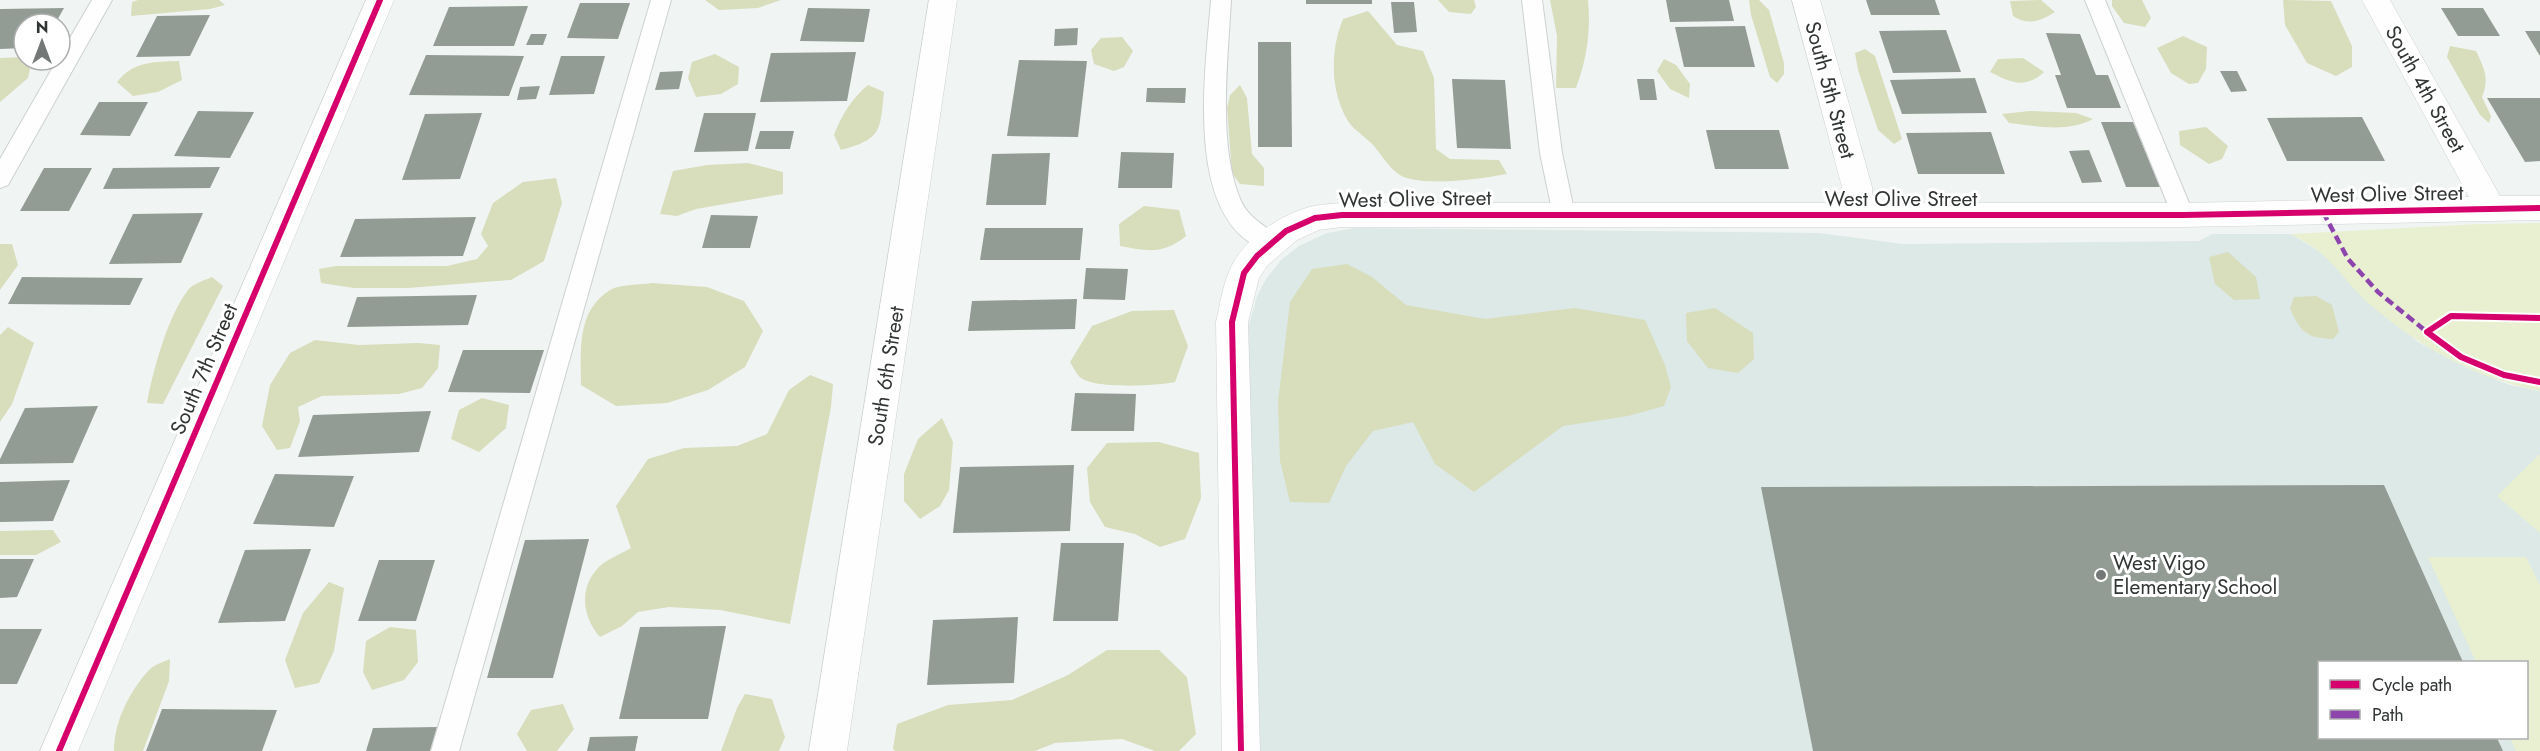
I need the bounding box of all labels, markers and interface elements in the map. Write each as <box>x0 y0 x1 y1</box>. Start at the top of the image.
north arrow <box>12 12 72 72</box>
text: N <box>36 16 48 39</box>
street label: South 5th Street <box>1797 18 1863 162</box>
street label: South 4th Street <box>2378 20 2472 158</box>
street label: West Olive Street <box>2310 178 2464 210</box>
street label: West Olive Street <box>1338 183 1492 215</box>
street label: West Olive Street <box>1825 184 1977 214</box>
street label: South 7th Street <box>163 299 245 439</box>
street label: South 6th Street <box>860 304 912 448</box>
place label: West Vigo Elementary School <box>2113 548 2277 602</box>
marker: West Vigo Elementary School <box>2094 568 2108 582</box>
legend <box>2318 661 2528 739</box>
text: Cycle path <box>2372 672 2452 698</box>
text: Path <box>2372 702 2404 728</box>

